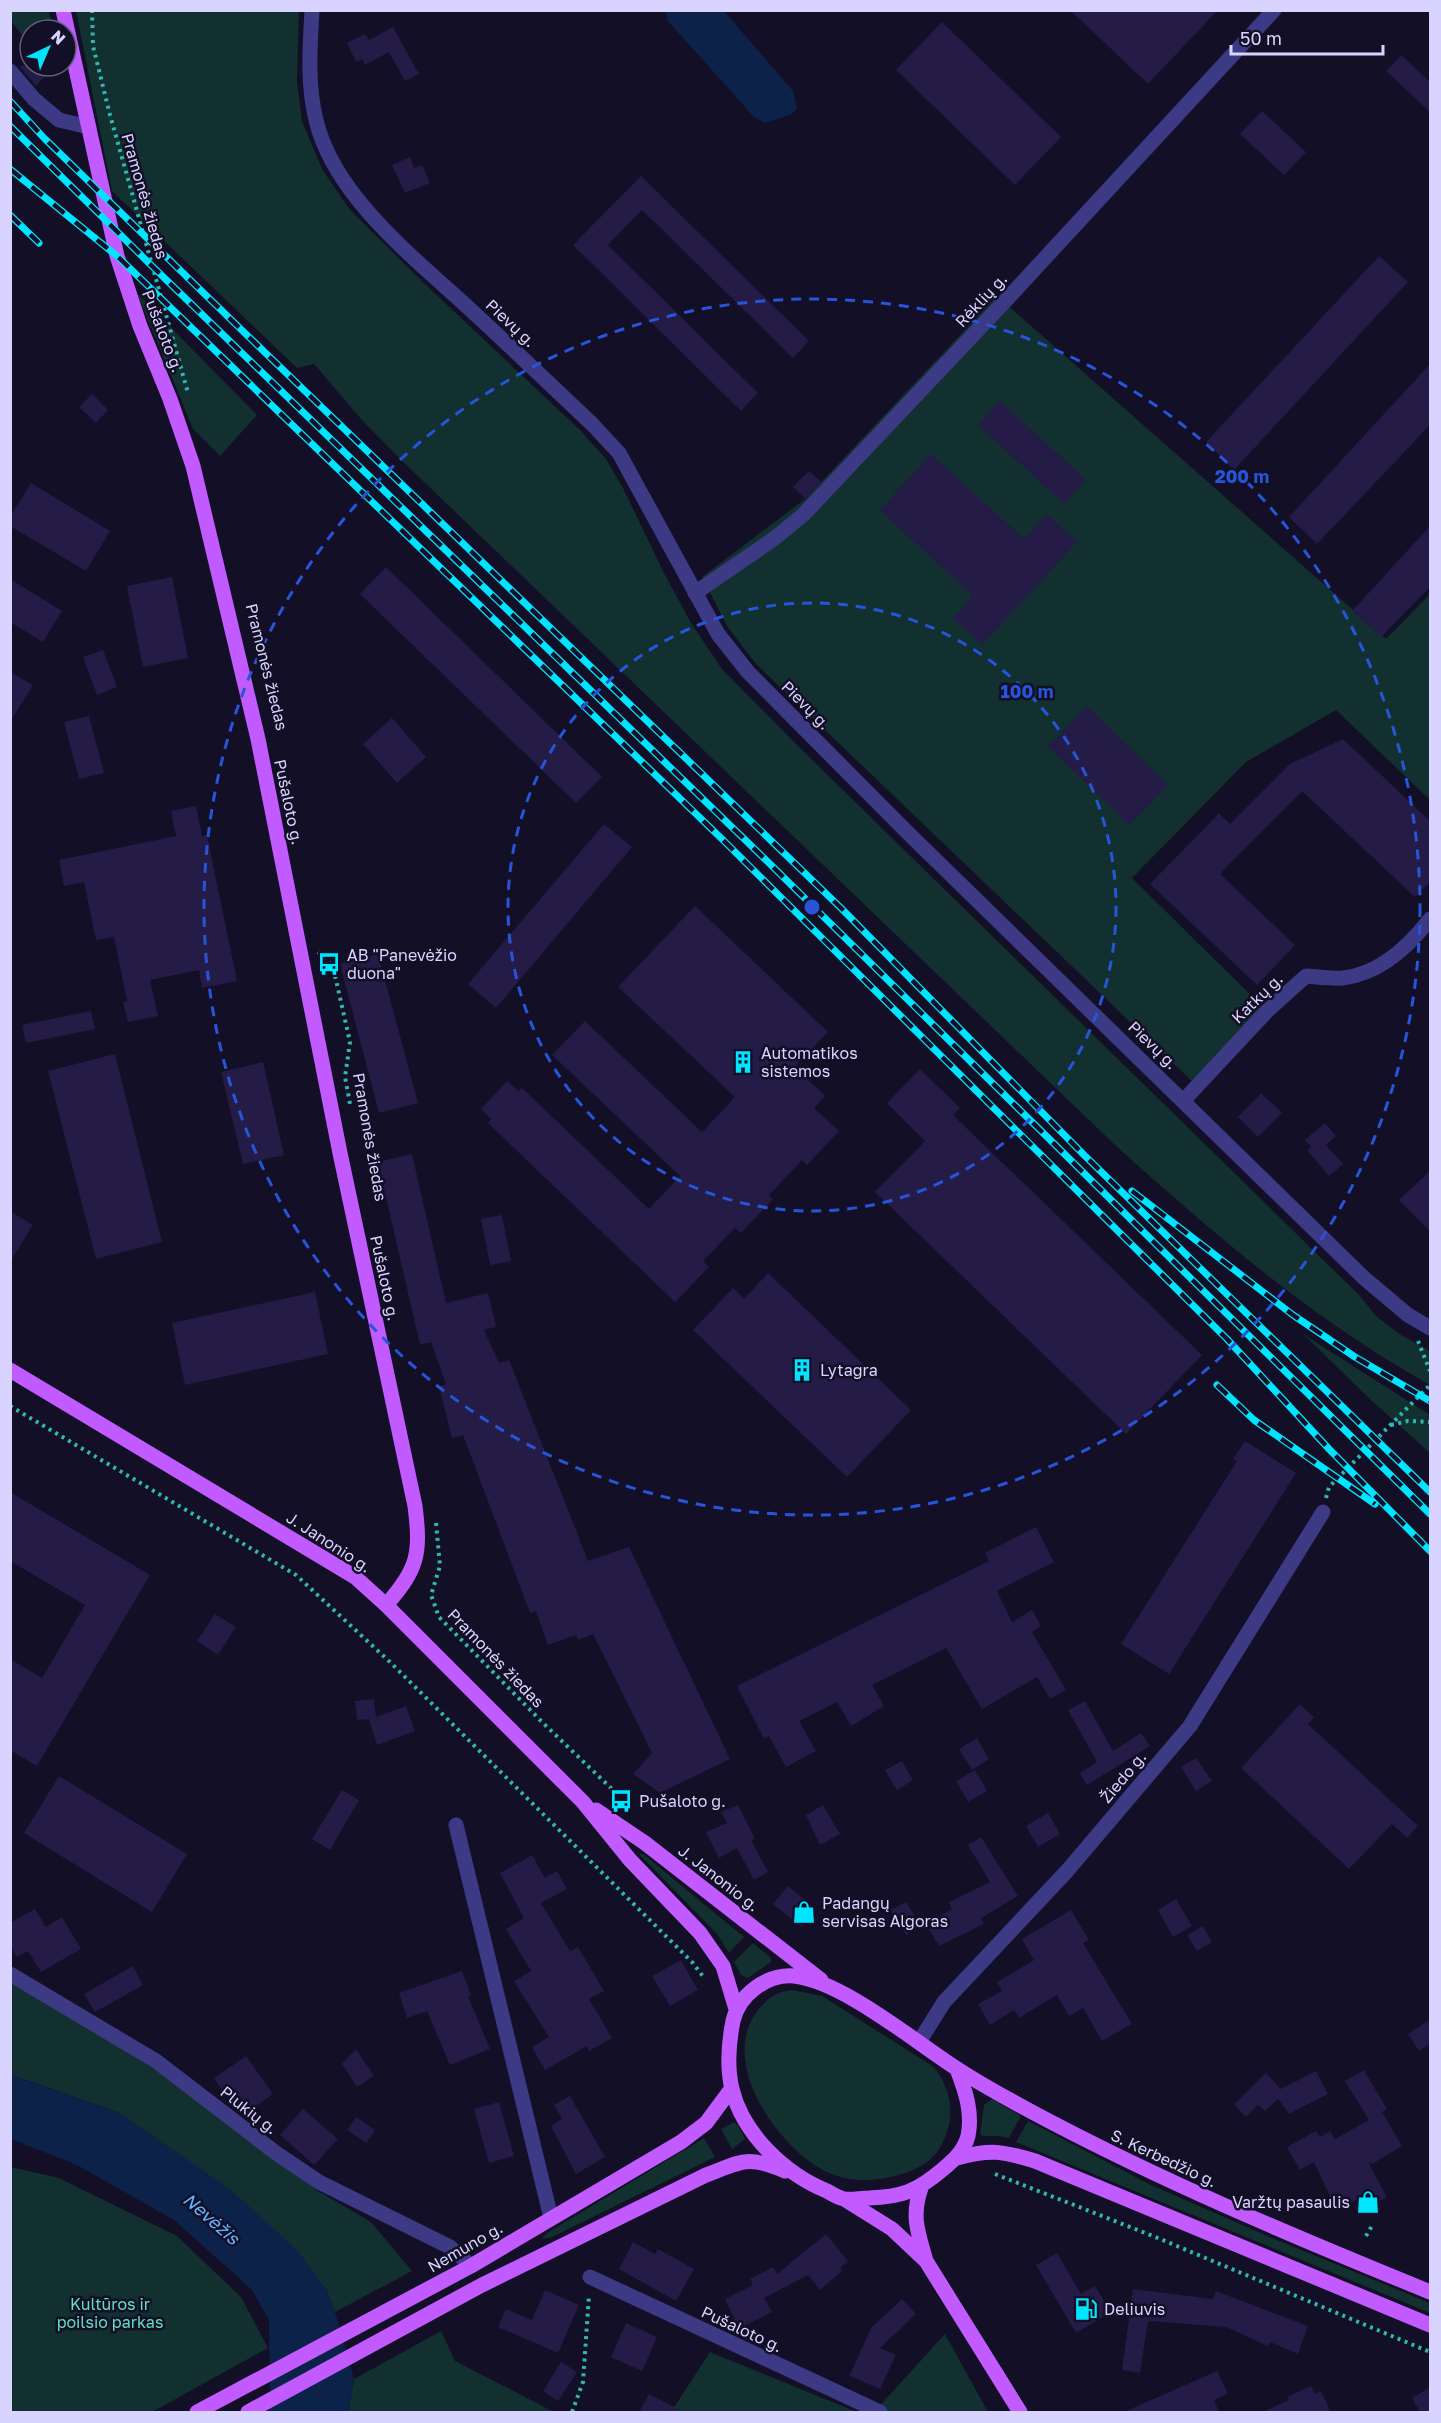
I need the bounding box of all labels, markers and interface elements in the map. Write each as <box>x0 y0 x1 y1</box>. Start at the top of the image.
north arrow <box>18 18 78 78</box>
scale bar <box>1231 18 1382 56</box>
text: N <box>47 26 70 49</box>
text: 50 m <box>1240 27 1282 49</box>
street label: Pramonės žiedas <box>117 131 173 261</box>
street label: Rėklių g. <box>951 269 1011 331</box>
street label: Pušaloto g. <box>138 287 188 375</box>
street label: Pievų g. <box>482 295 540 351</box>
text: 200 m <box>1215 465 1269 487</box>
street label: Pramonės žiedas <box>242 601 292 733</box>
street label: Pievų g. <box>777 676 835 734</box>
text: 100 m <box>1001 680 1053 702</box>
street label: Pušaloto g. <box>270 757 308 847</box>
centre of rings <box>802 897 822 917</box>
place label: AB "Panevėžio duona" <box>347 945 457 983</box>
bus stop icon: AB "Panevėžio duona" <box>316 951 342 977</box>
street label: Katkų g. <box>1227 969 1287 1027</box>
street label: Pievų g. <box>1124 1017 1182 1073</box>
place label: Automatikos sistemos <box>761 1043 858 1081</box>
building icon: Automatikos sistemos <box>730 1049 756 1075</box>
street label: Pramonės žiedas <box>349 1071 391 1203</box>
street label: Pušaloto g. <box>366 1233 404 1323</box>
building icon: Lytagra <box>789 1357 815 1383</box>
place label: Lytagra <box>820 1360 878 1380</box>
street label: J. Janonio g. <box>283 1507 375 1577</box>
street label: Pramonės žiedas <box>444 1604 548 1712</box>
street label: Žiedo g. <box>1096 1747 1150 1807</box>
bus stop icon: Pušaloto g. <box>608 1788 634 1814</box>
place label: Pušaloto g. <box>639 1791 726 1811</box>
street label: J. Janonio g. <box>675 1840 763 1916</box>
place label: Padangų servisas Algoras <box>822 1893 948 1931</box>
shop icon: Padangų servisas Algoras <box>791 1899 817 1925</box>
street label: Plukių g. <box>216 2082 282 2138</box>
street label: S. Kerbedžio g. <box>1108 2125 1220 2191</box>
water label: Nevėžis <box>179 2188 245 2250</box>
shop icon: Varžtų pasaulis <box>1355 2189 1381 2215</box>
place label: Varžtų pasaulis <box>1232 2192 1350 2212</box>
street label: Nemuno g. <box>424 2217 506 2277</box>
park label: Kultūros ir poilsio parkas <box>57 2294 163 2332</box>
fuel station icon: Deliuvis <box>1073 2296 1099 2322</box>
place label: Deliuvis <box>1104 2299 1165 2319</box>
street label: Pušaloto g. <box>698 2302 786 2356</box>

